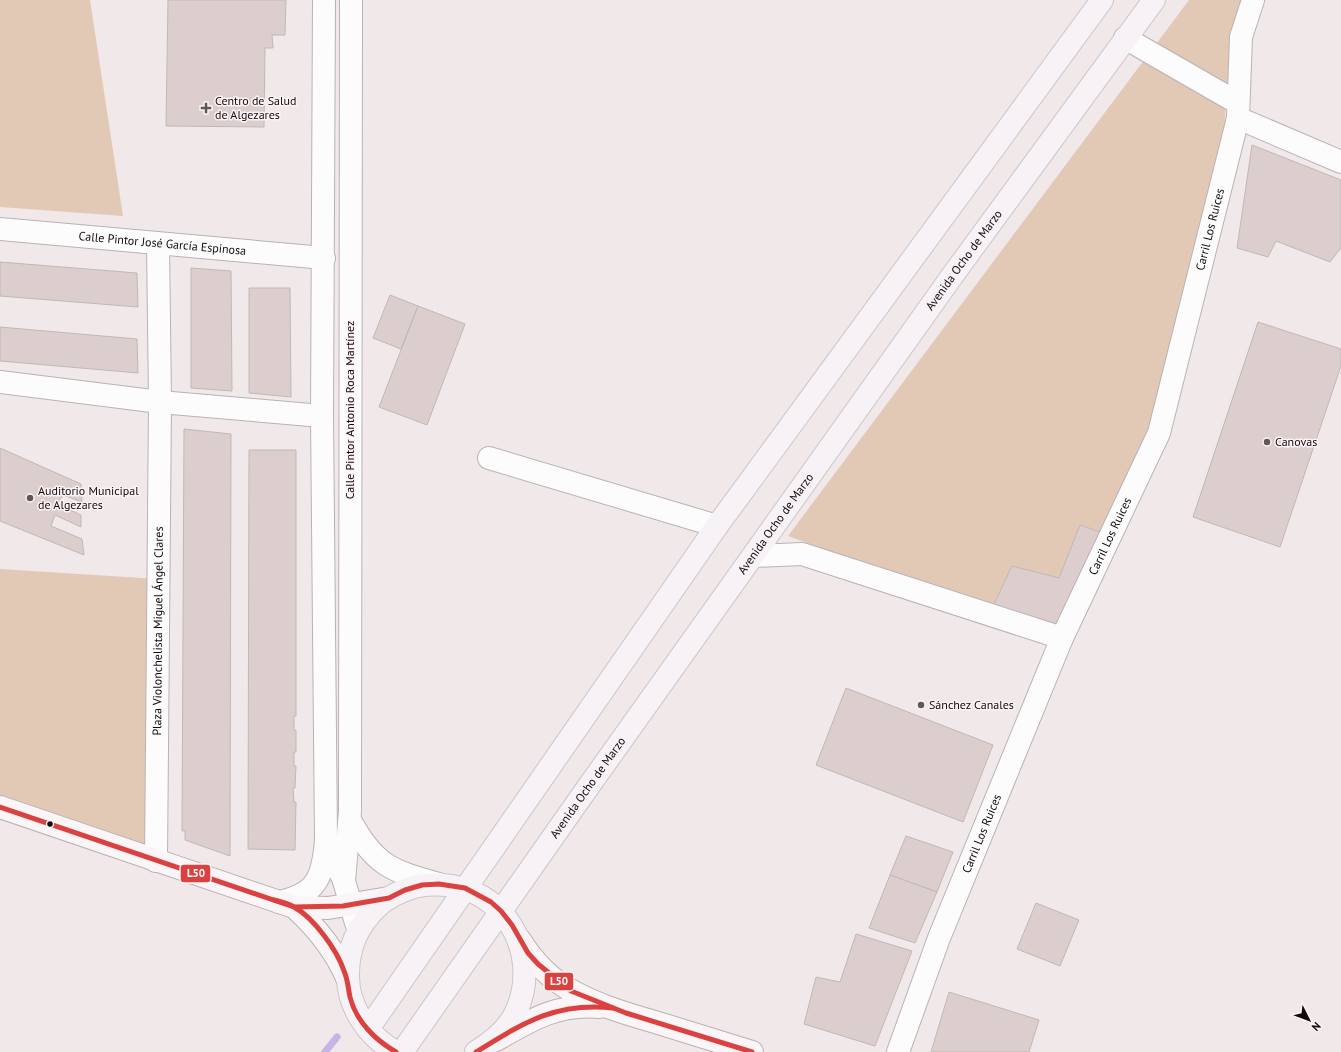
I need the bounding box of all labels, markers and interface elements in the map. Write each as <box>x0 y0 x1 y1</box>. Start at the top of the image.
place label: Centro de Salud de Algezares <box>215 93 296 122</box>
marker: Centro de Salud de Algezares <box>200 102 212 114</box>
street label: Carril Los Ruices <box>1192 187 1227 272</box>
street label: Avenida Ocho de Marzo <box>922 207 1005 313</box>
street label: Calle Pintor José García Espinosa <box>78 228 247 258</box>
street label: Calle Pintor Antonio Roca Martínez <box>342 321 357 499</box>
place label: Canovas <box>1275 434 1317 449</box>
marker: Canovas <box>1262 437 1272 447</box>
street label: Avenida Ocho de Marzo <box>734 470 816 577</box>
place label: Auditorio Municipal de Algezares <box>38 483 139 512</box>
marker: Auditorio Municipal de Algezares <box>25 493 35 503</box>
street label: Carril Los Ruices <box>1085 495 1134 577</box>
street label: Plaza Violonchelista Miguel Ángel Clares <box>149 526 166 736</box>
place label: Sánchez Canales <box>929 697 1014 712</box>
marker: Sánchez Canales <box>916 700 926 710</box>
street label: Avenida Ocho de Marzo <box>546 734 628 841</box>
street label: Carril Los Ruices <box>958 792 1004 875</box>
unlabelled marker <box>45 819 55 829</box>
line badge: L50 <box>180 864 211 883</box>
text: L50 <box>187 866 205 880</box>
line badge: L50 <box>544 972 574 991</box>
text: L50 <box>550 974 568 988</box>
north arrow <box>1289 1000 1329 1040</box>
text: N <box>1309 1019 1324 1034</box>

